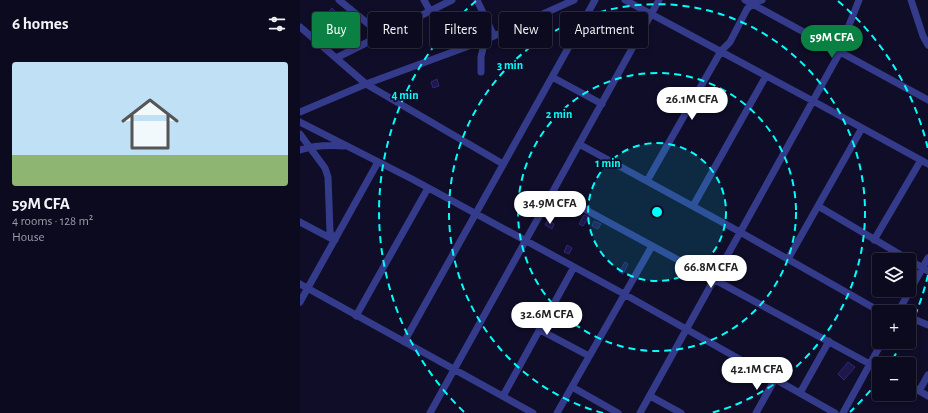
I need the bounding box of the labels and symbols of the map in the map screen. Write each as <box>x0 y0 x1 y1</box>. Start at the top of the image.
pin: 59M CFA <box>795 25 869 59</box>
text: 3 min <box>497 59 523 71</box>
pin: 26.1M CFA <box>646 87 738 121</box>
text: 4 min <box>391 89 419 101</box>
text: 2 min <box>546 108 572 120</box>
text: 1 min <box>595 157 621 169</box>
pin: 34.9M CFA <box>504 191 596 225</box>
centre of rings <box>650 205 664 219</box>
pin: 66.8M CFA <box>665 255 757 289</box>
pin: 32.6M CFA <box>501 302 593 336</box>
pin: 42.1M CFA <box>711 357 803 391</box>

